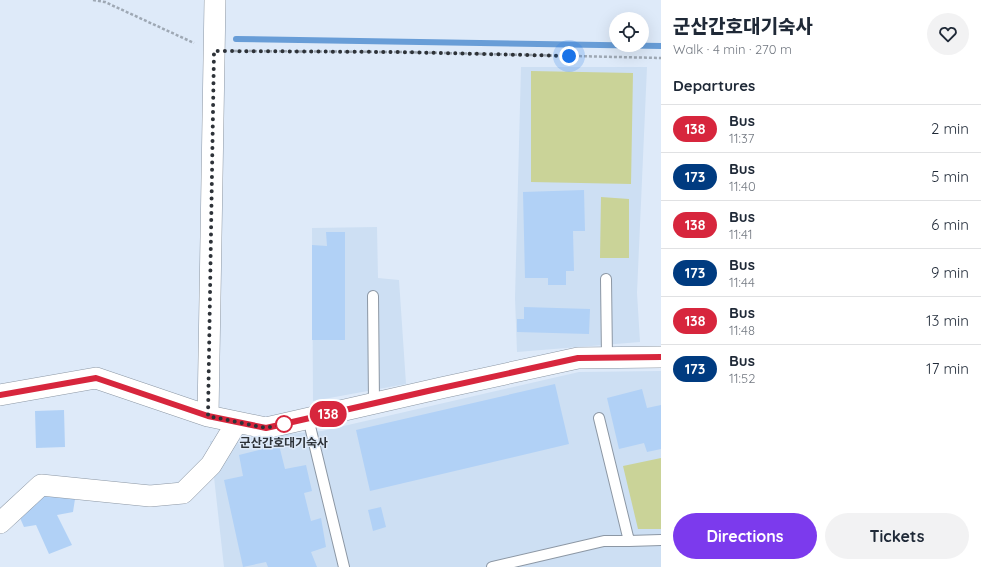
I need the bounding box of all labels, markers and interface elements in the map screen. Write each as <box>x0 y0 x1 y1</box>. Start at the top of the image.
map controls <box>609 12 649 52</box>
button: locate <box>609 12 649 52</box>
button: heart <box>927 13 969 55</box>
text: 군산간호대기숙사 <box>673 14 813 38</box>
text: Walk · 4 min · 270 m <box>673 41 792 57</box>
your location <box>559 46 579 66</box>
text: Departures <box>673 76 755 95</box>
text: Bus <box>729 111 755 130</box>
text: 2 min <box>931 119 969 138</box>
text: 138 <box>685 120 705 138</box>
text: 11:37 <box>729 130 755 146</box>
text: Bus <box>729 159 755 178</box>
text: 5 min <box>931 167 969 186</box>
text: 173 <box>685 168 705 186</box>
text: 11:40 <box>729 178 756 194</box>
text: Bus <box>729 207 755 226</box>
text: 6 min <box>931 215 969 234</box>
text: 138 <box>685 216 705 234</box>
text: 11:41 <box>729 226 753 242</box>
text: Bus <box>729 255 755 274</box>
text: 9 min <box>931 263 969 282</box>
text: 173 <box>685 264 705 282</box>
text: 11:44 <box>729 274 755 290</box>
text: Bus <box>729 303 755 322</box>
text: 13 min <box>926 311 969 330</box>
text: 138 <box>685 312 705 330</box>
text: 11:48 <box>729 322 755 338</box>
text: Bus <box>729 351 755 370</box>
text: 17 min <box>926 359 969 378</box>
text: 173 <box>685 360 705 378</box>
text: 11:52 <box>729 370 755 386</box>
line badge: 138 <box>305 401 351 427</box>
text: 138 <box>318 405 338 423</box>
marker: 군산간호대기숙사 <box>275 415 293 433</box>
place label: 군산간호대기숙사 <box>240 435 328 450</box>
button: Directions <box>673 513 817 559</box>
button: Tickets <box>825 513 969 559</box>

